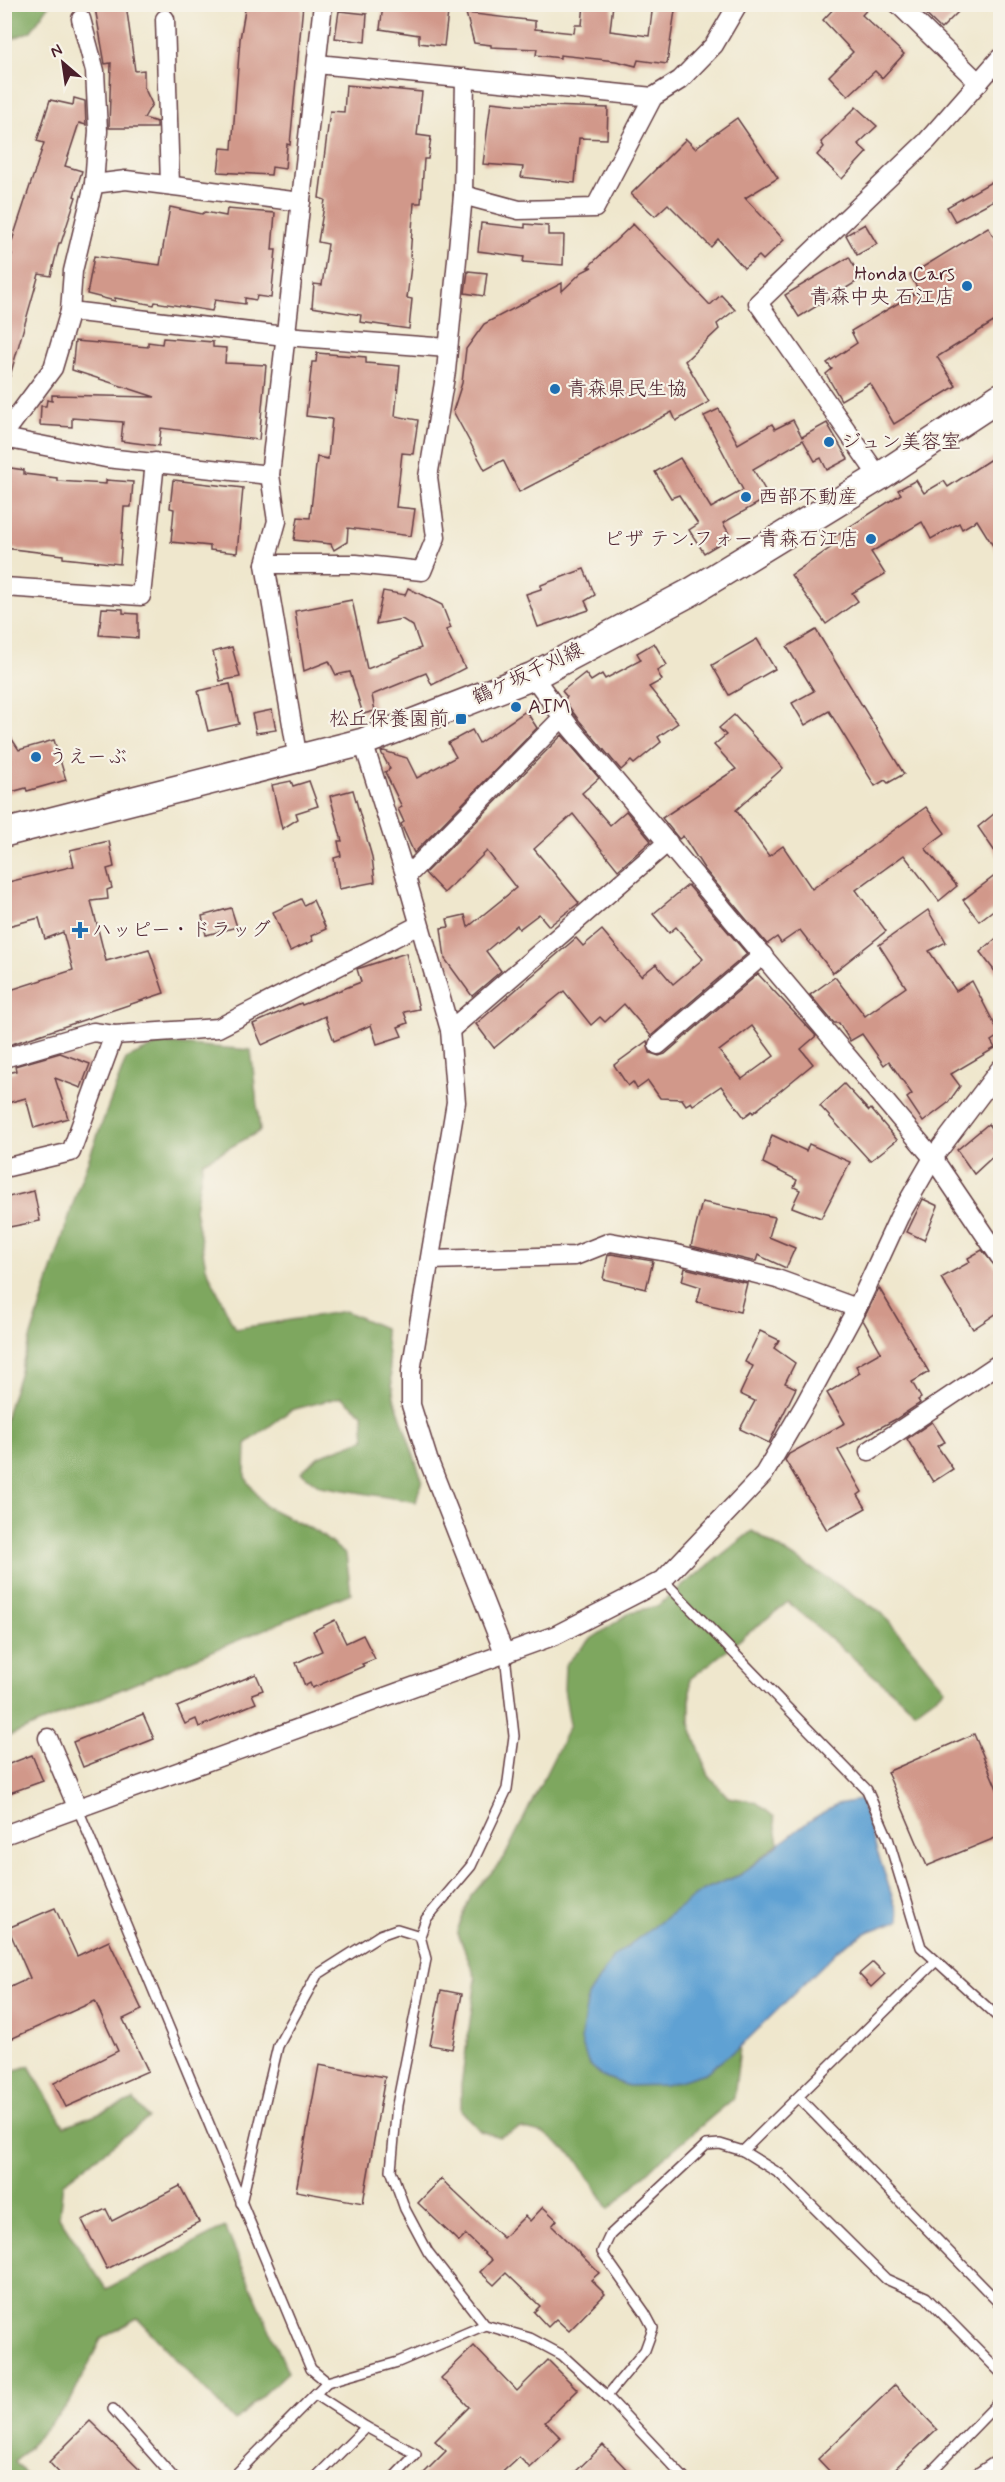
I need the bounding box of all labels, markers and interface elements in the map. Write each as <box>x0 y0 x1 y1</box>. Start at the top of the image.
north arrow <box>33 33 93 93</box>
text: N <box>47 39 66 63</box>
place label: Honda Cars 青森中央 石江店 <box>810 261 955 311</box>
marker: Honda Cars 青森中央 石江店 <box>960 279 974 293</box>
place label: 青森県民生協 <box>567 376 687 403</box>
marker: 青森県民生協 <box>548 382 562 396</box>
place label: ジュン美容室 <box>841 429 961 456</box>
marker: ジュン美容室 <box>822 435 836 449</box>
place label: 西部不動産 <box>758 484 858 511</box>
marker: 西部不動産 <box>739 490 753 504</box>
place label: ピザ テン.フォー 青森石江店 <box>604 526 859 553</box>
marker: ピザ テン.フォー 青森石江店 <box>864 532 878 546</box>
street label: 鶴ケ坂千刈線 <box>468 636 588 712</box>
place label: AIM <box>528 694 570 721</box>
marker: AIM <box>509 700 523 714</box>
place label: 松丘保養園前 <box>329 706 449 733</box>
marker: 松丘保養園前 <box>454 712 468 726</box>
place label: うえーぶ <box>48 744 127 771</box>
marker: うえーぶ <box>29 750 43 764</box>
place label: ハッピー・ドラッグ <box>92 917 271 944</box>
marker: ハッピー・ドラッグ <box>73 923 87 937</box>

